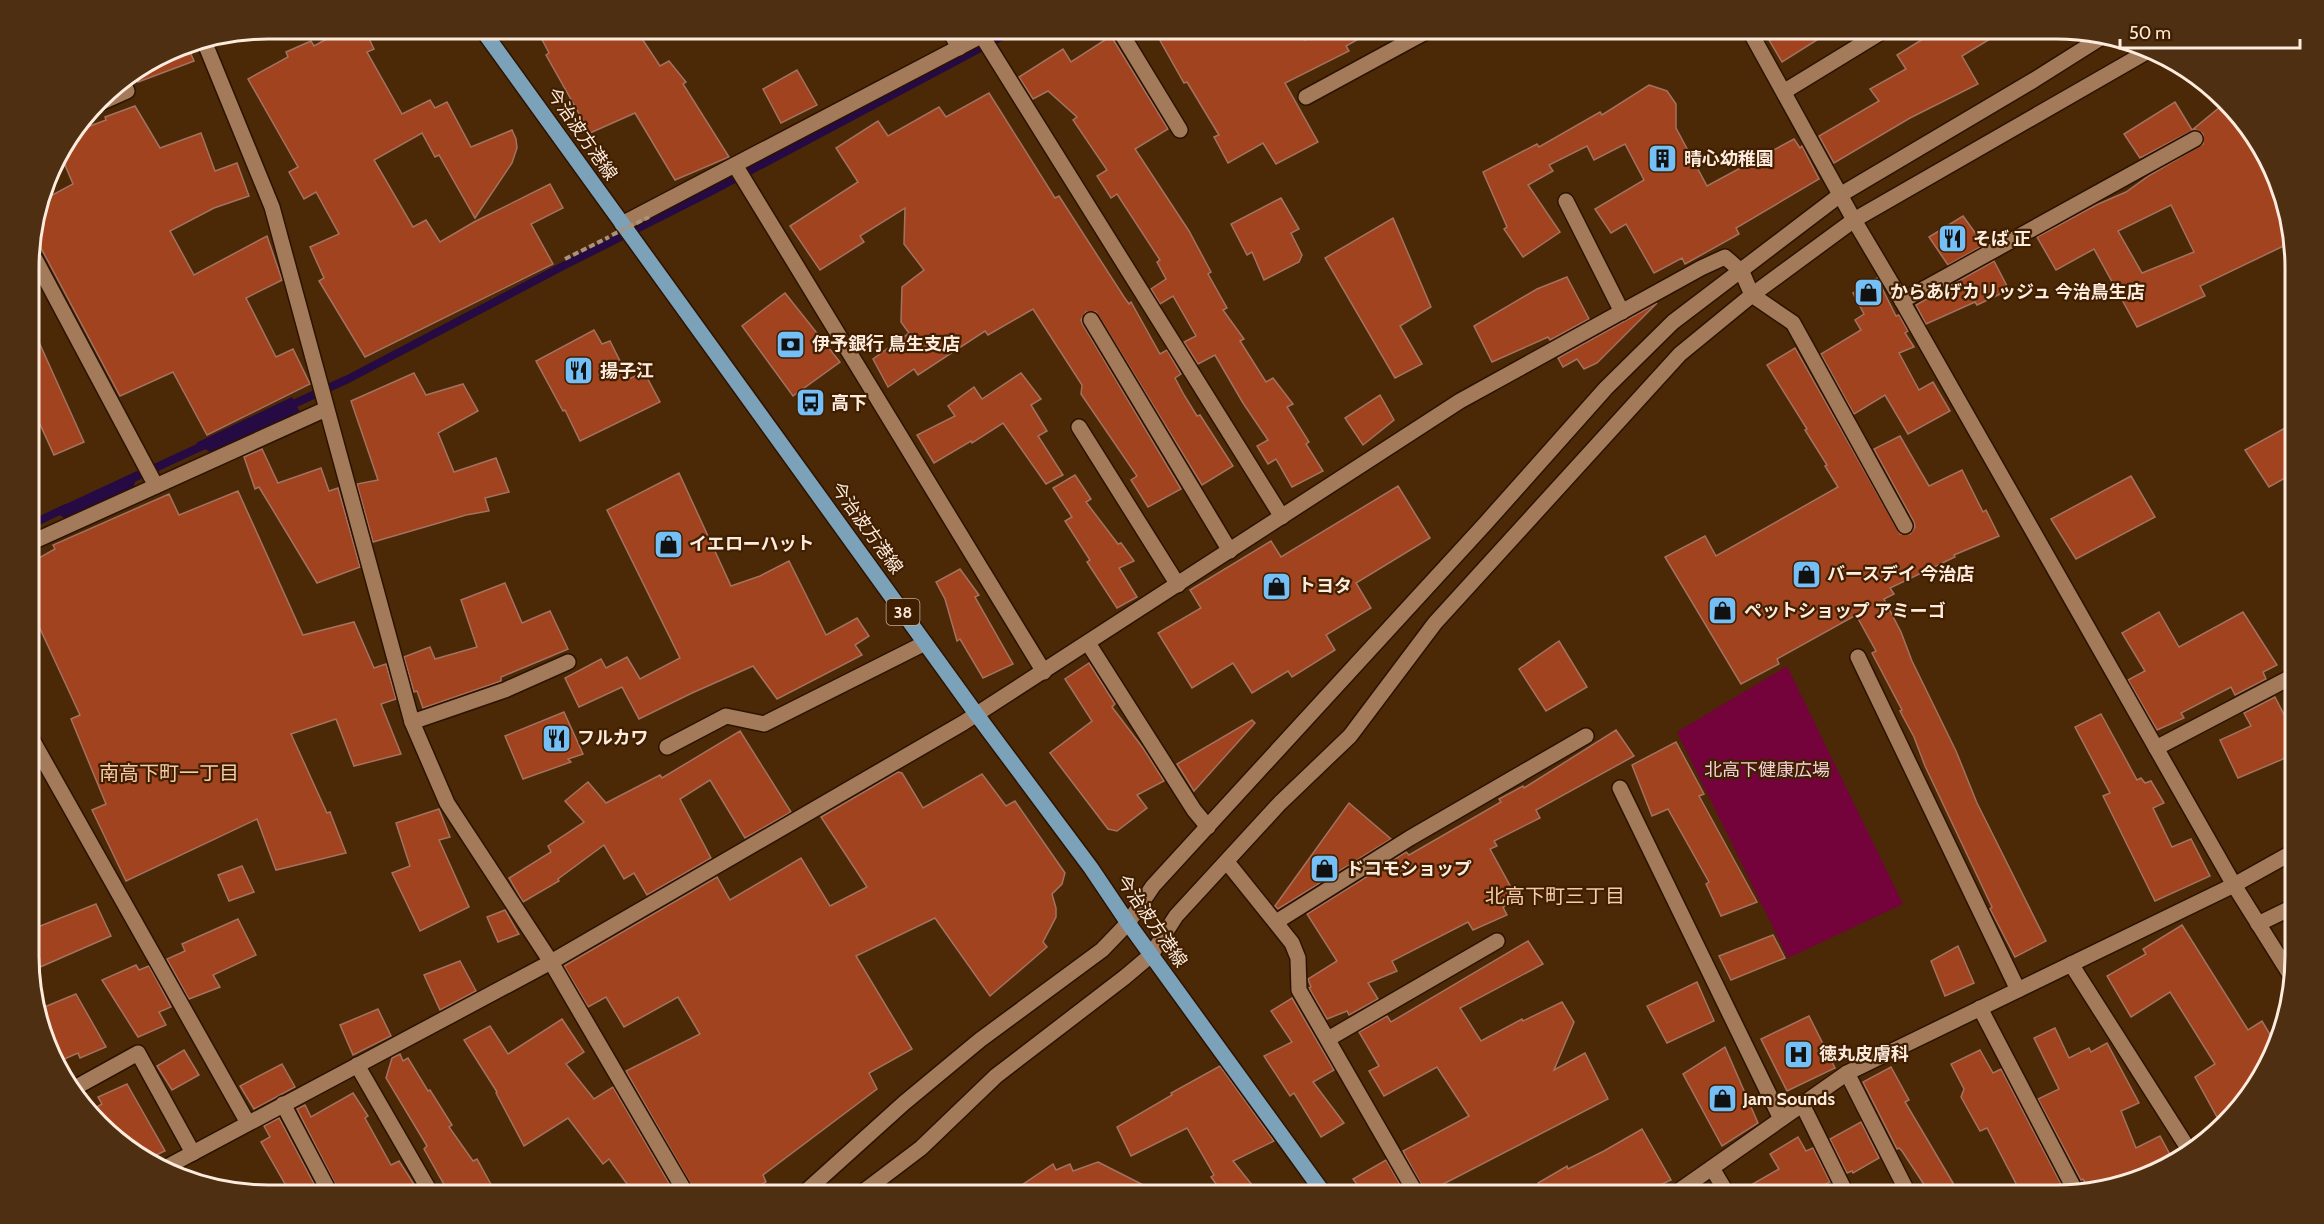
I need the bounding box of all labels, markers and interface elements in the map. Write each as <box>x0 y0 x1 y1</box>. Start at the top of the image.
scale bar <box>2120 12 2300 50</box>
text: 50 m <box>2129 22 2171 44</box>
street label: 今治波方港線 <box>542 83 622 185</box>
building icon: 晴心幼稚園 <box>1647 143 1679 175</box>
place label: 晴心幼稚園 <box>1684 148 1774 170</box>
restaurant icon: そば 正 <box>1936 223 1968 255</box>
place label: そば 正 <box>1973 228 2031 250</box>
shop icon: からあげカリッジュ 今治鳥生店 <box>1853 276 1885 308</box>
place label: からあげカリッジュ 今治鳥生店 <box>1890 281 2145 303</box>
bank icon: 伊予銀行 鳥生支店 <box>775 328 807 360</box>
place label: 伊予銀行 鳥生支店 <box>812 333 960 355</box>
restaurant icon: 揚子江 <box>563 355 595 387</box>
place label: 揚子江 <box>600 360 654 382</box>
bus stop icon: 高下 <box>794 387 826 419</box>
place label: 高下 <box>831 392 867 414</box>
street label: 今治波方港線 <box>826 478 908 578</box>
shop icon: イエローハット <box>652 528 684 560</box>
place label: イエローハット <box>689 533 814 555</box>
shop icon: バースデイ 今治店 <box>1790 558 1822 590</box>
place label: バースデイ 今治店 <box>1827 563 1974 585</box>
shop icon: トヨタ <box>1261 570 1293 602</box>
place label: トヨタ <box>1298 575 1352 597</box>
shop icon: ペットショップ アミーゴ <box>1707 595 1739 627</box>
road number: 38 <box>886 599 920 625</box>
place label: ペットショップ アミーゴ <box>1744 600 1946 622</box>
restaurant icon: フルカワ <box>540 722 572 754</box>
place label: フルカワ <box>577 727 648 749</box>
park label: 北高下健康広場 <box>1704 759 1830 781</box>
district label: 南高下町一丁目 <box>99 761 239 785</box>
shop icon: ドコモショップ <box>1309 853 1341 885</box>
place label: ドコモショップ <box>1346 858 1472 880</box>
street label: 今治波方港線 <box>1112 870 1192 972</box>
district label: 北高下町三丁目 <box>1485 884 1625 908</box>
hospital icon: 徳丸皮膚科 <box>1782 1038 1814 1070</box>
place label: 徳丸皮膚科 <box>1819 1043 1909 1065</box>
shop icon: Jam Sounds <box>1706 1083 1738 1115</box>
place label: Jam Sounds <box>1742 1088 1835 1110</box>

